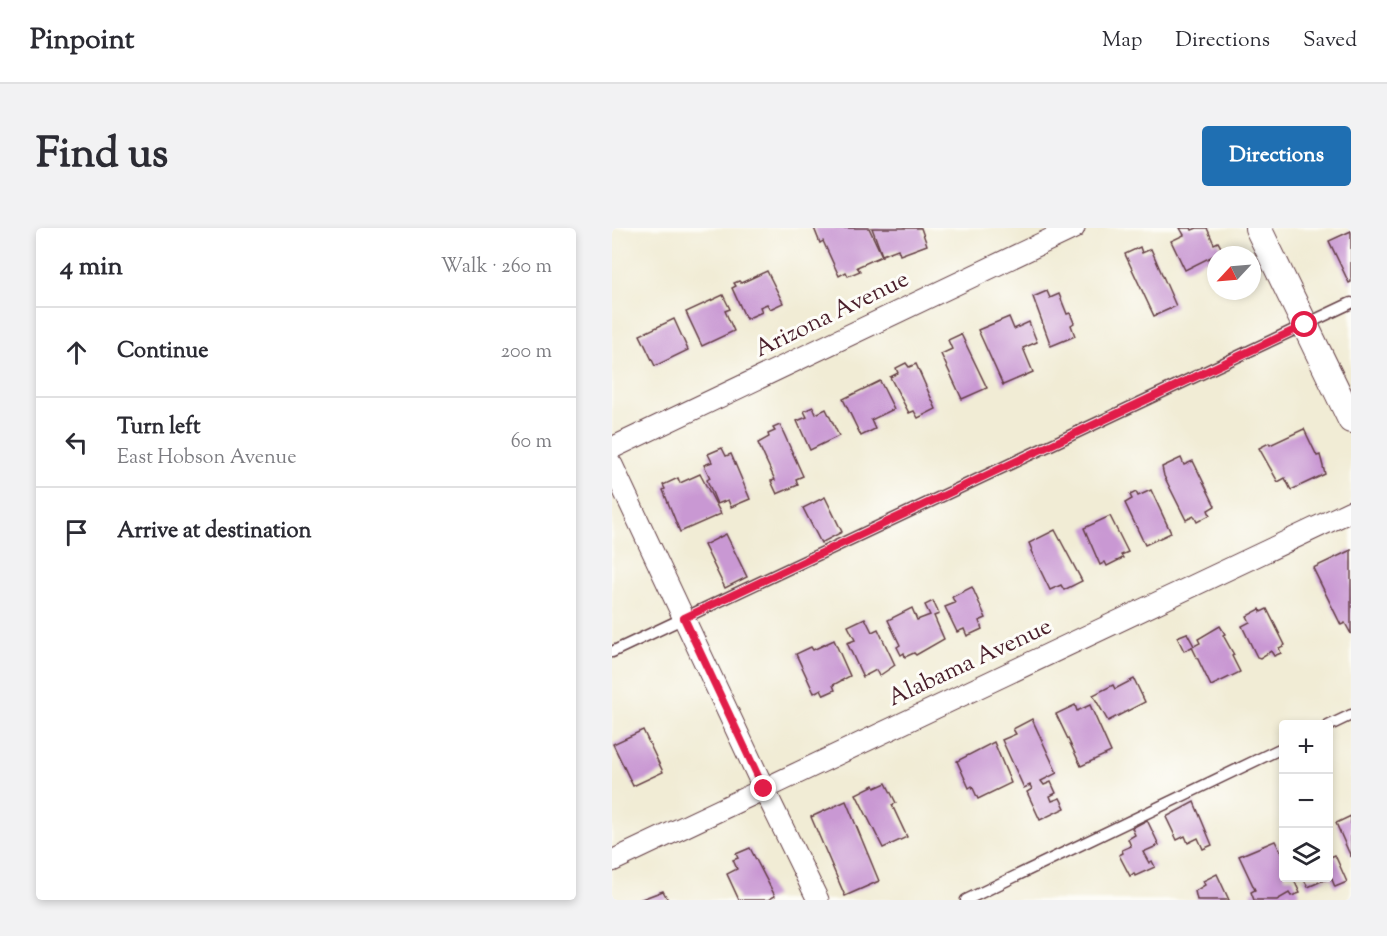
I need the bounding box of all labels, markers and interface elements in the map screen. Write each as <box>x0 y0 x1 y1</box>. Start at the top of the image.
text: Pinpoint <box>30 21 134 61</box>
text: Map <box>1102 26 1142 56</box>
text: Directions <box>1175 26 1270 56</box>
text: Saved <box>1303 26 1357 56</box>
text: Find us <box>36 126 168 186</box>
button: Directions <box>1202 126 1351 186</box>
north arrow <box>1207 246 1261 300</box>
text: 4 min <box>60 249 123 286</box>
text: Walk · 260 m <box>441 253 552 282</box>
street label: Arizona Avenue <box>749 263 915 367</box>
route start <box>1291 311 1317 337</box>
icon: ahead <box>60 336 93 369</box>
text: Continue <box>117 336 208 368</box>
text: 200 m <box>501 338 552 367</box>
text: Turn left <box>117 412 200 444</box>
icon: left <box>60 426 93 459</box>
text: 60 m <box>511 428 552 457</box>
text: East Hobson Avenue <box>117 444 296 473</box>
icon: arrive <box>60 516 93 549</box>
text: Arrive at destination <box>117 516 312 548</box>
street label: Alabama Avenue <box>882 610 1058 716</box>
map controls <box>1279 720 1333 882</box>
button: + <box>1279 720 1333 774</box>
button: − <box>1279 774 1333 828</box>
route end <box>750 775 776 801</box>
button: layers <box>1279 828 1333 882</box>

